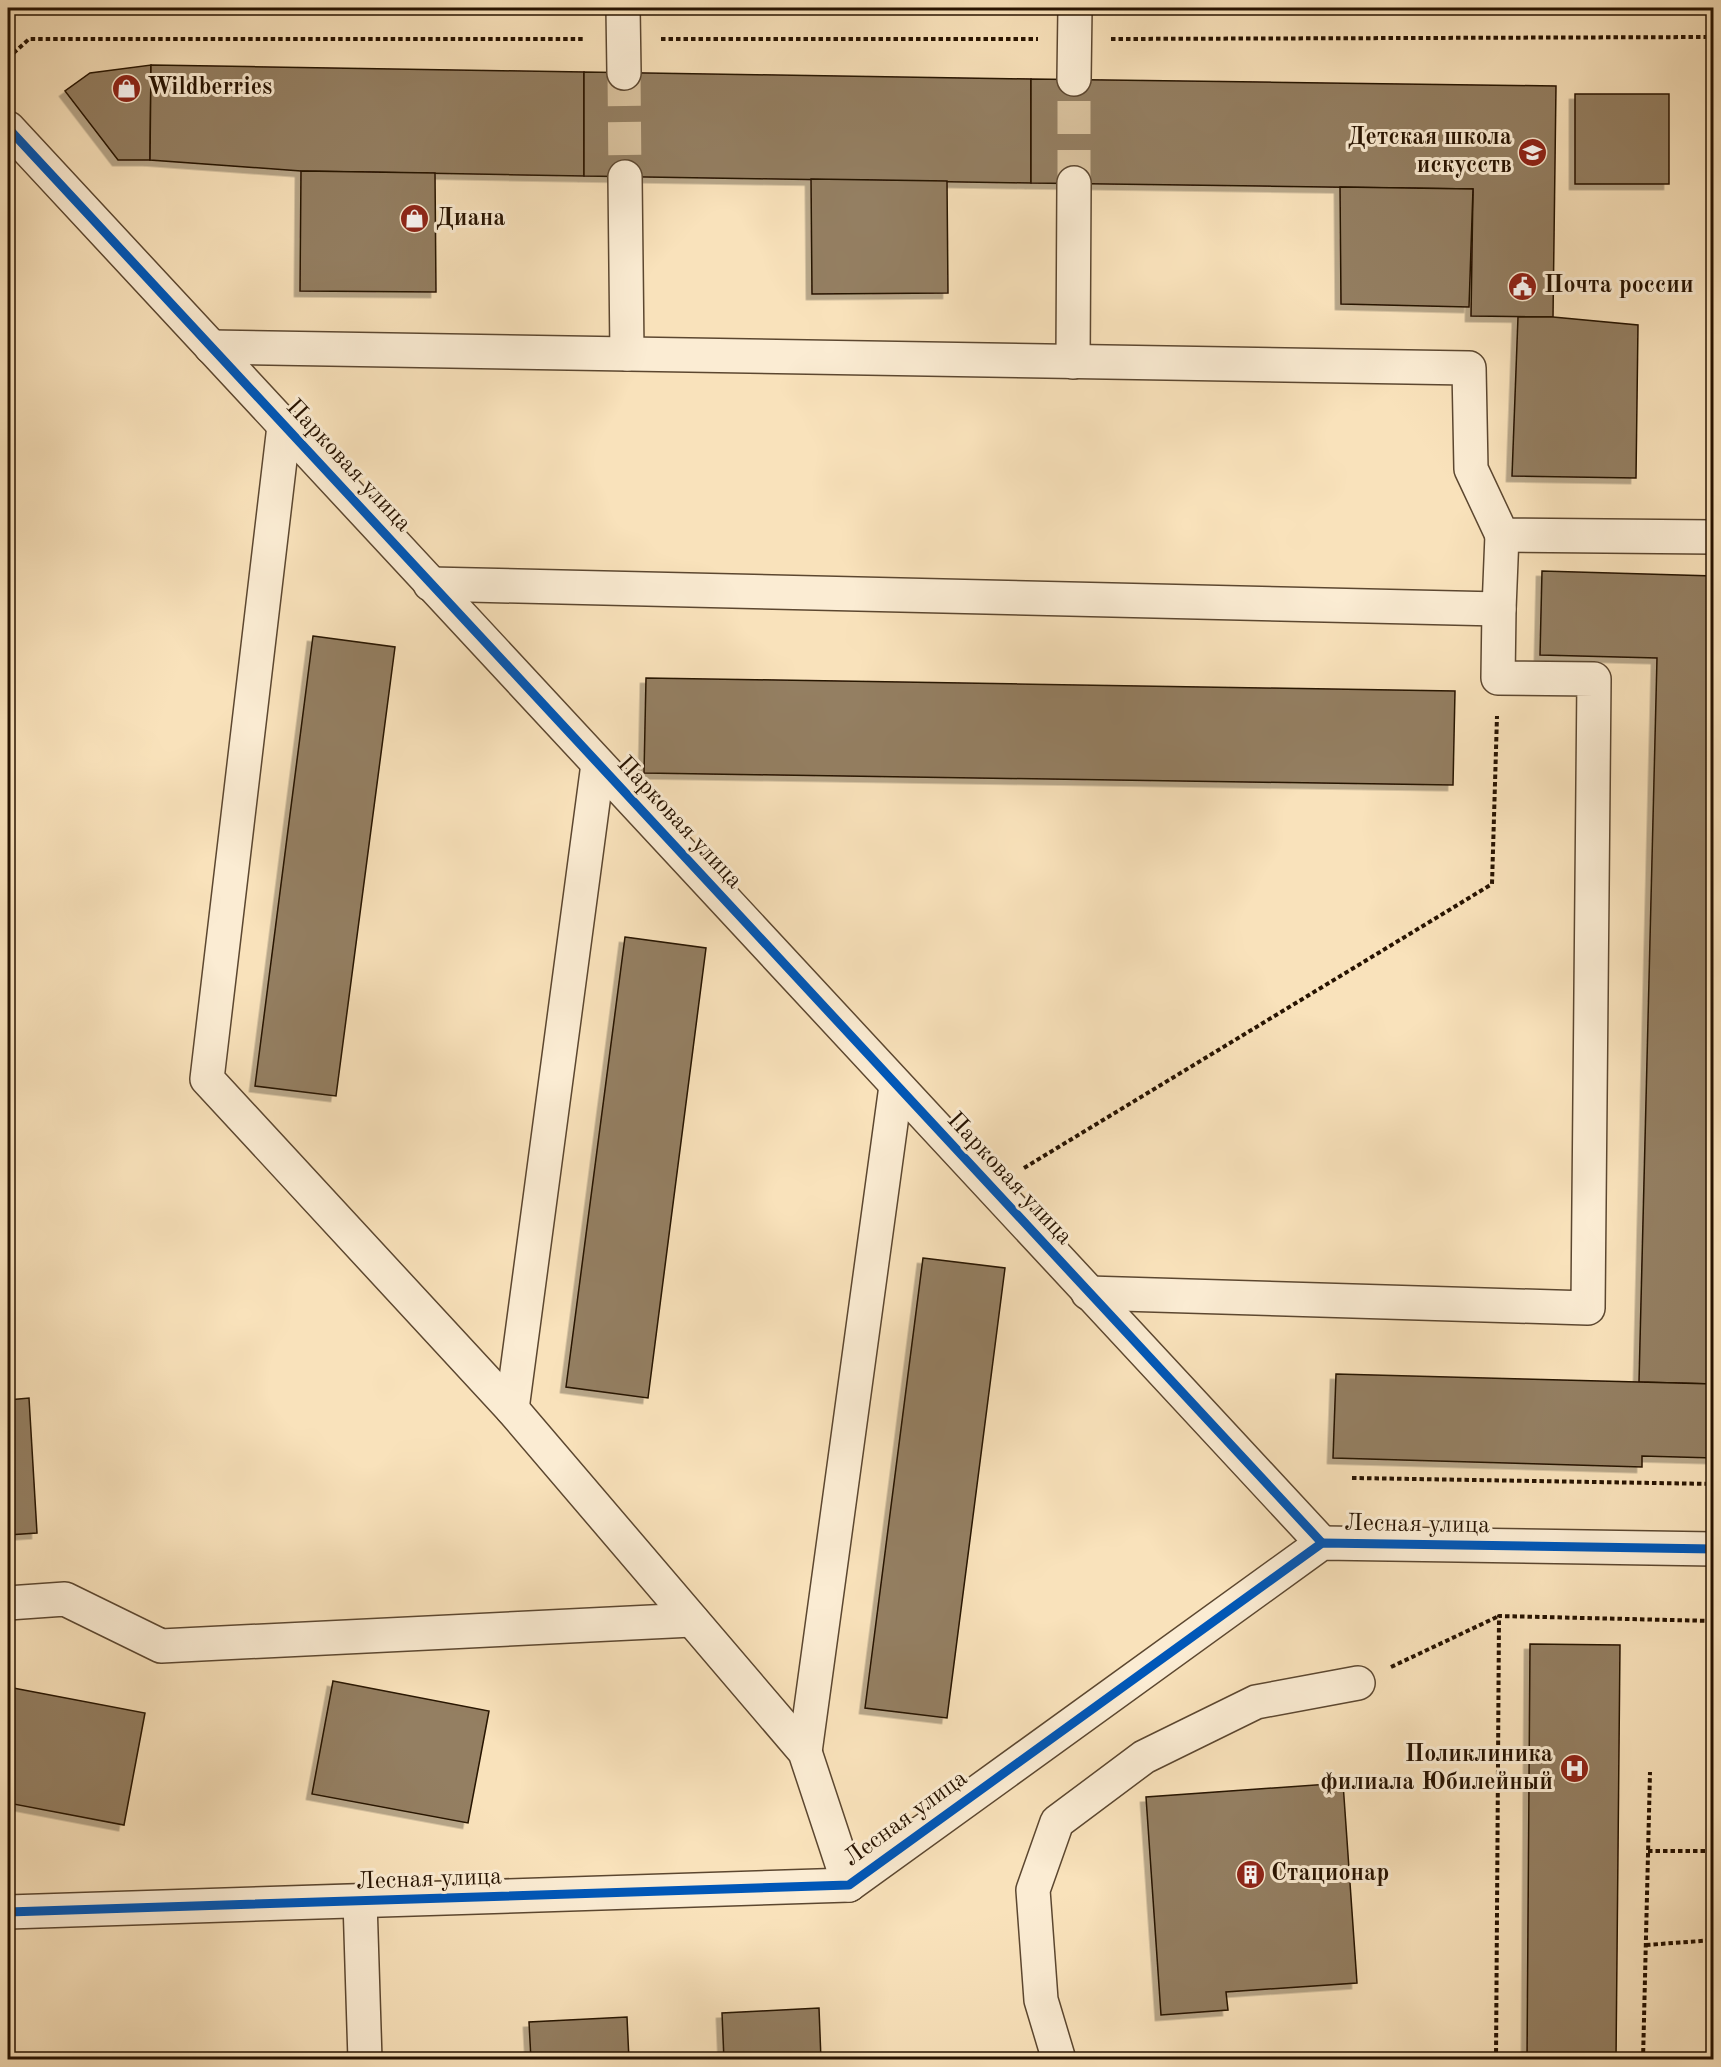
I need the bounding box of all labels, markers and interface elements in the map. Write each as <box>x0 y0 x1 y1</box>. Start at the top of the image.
shop icon: Wildberries <box>110 72 142 104</box>
place label: Wildberries <box>147 76 272 100</box>
place label: Детская школа искусств <box>1348 126 1512 178</box>
school or university icon: Детская школа искусств <box>1517 136 1549 168</box>
shop icon: Диана <box>399 203 431 235</box>
place label: Диана <box>436 207 505 231</box>
public building icon: Почта россии <box>1507 270 1539 302</box>
place label: Почта россии <box>1544 274 1694 298</box>
street label: Парковая улица <box>281 395 415 537</box>
street label: Парковая улица <box>612 752 746 894</box>
street label: Парковая улица <box>942 1108 1076 1250</box>
street label: Лесная улица <box>1344 1512 1490 1538</box>
place label: Поликлиника филиала Юбилейный <box>1320 1743 1553 1795</box>
hospital icon: Поликлиника филиала Юбилейный <box>1558 1753 1590 1785</box>
street label: Лесная улица <box>840 1766 972 1872</box>
building icon: Стационар <box>1234 1858 1266 1890</box>
place label: Стационар <box>1271 1862 1389 1886</box>
street label: Лесная улица <box>356 1865 502 1895</box>

